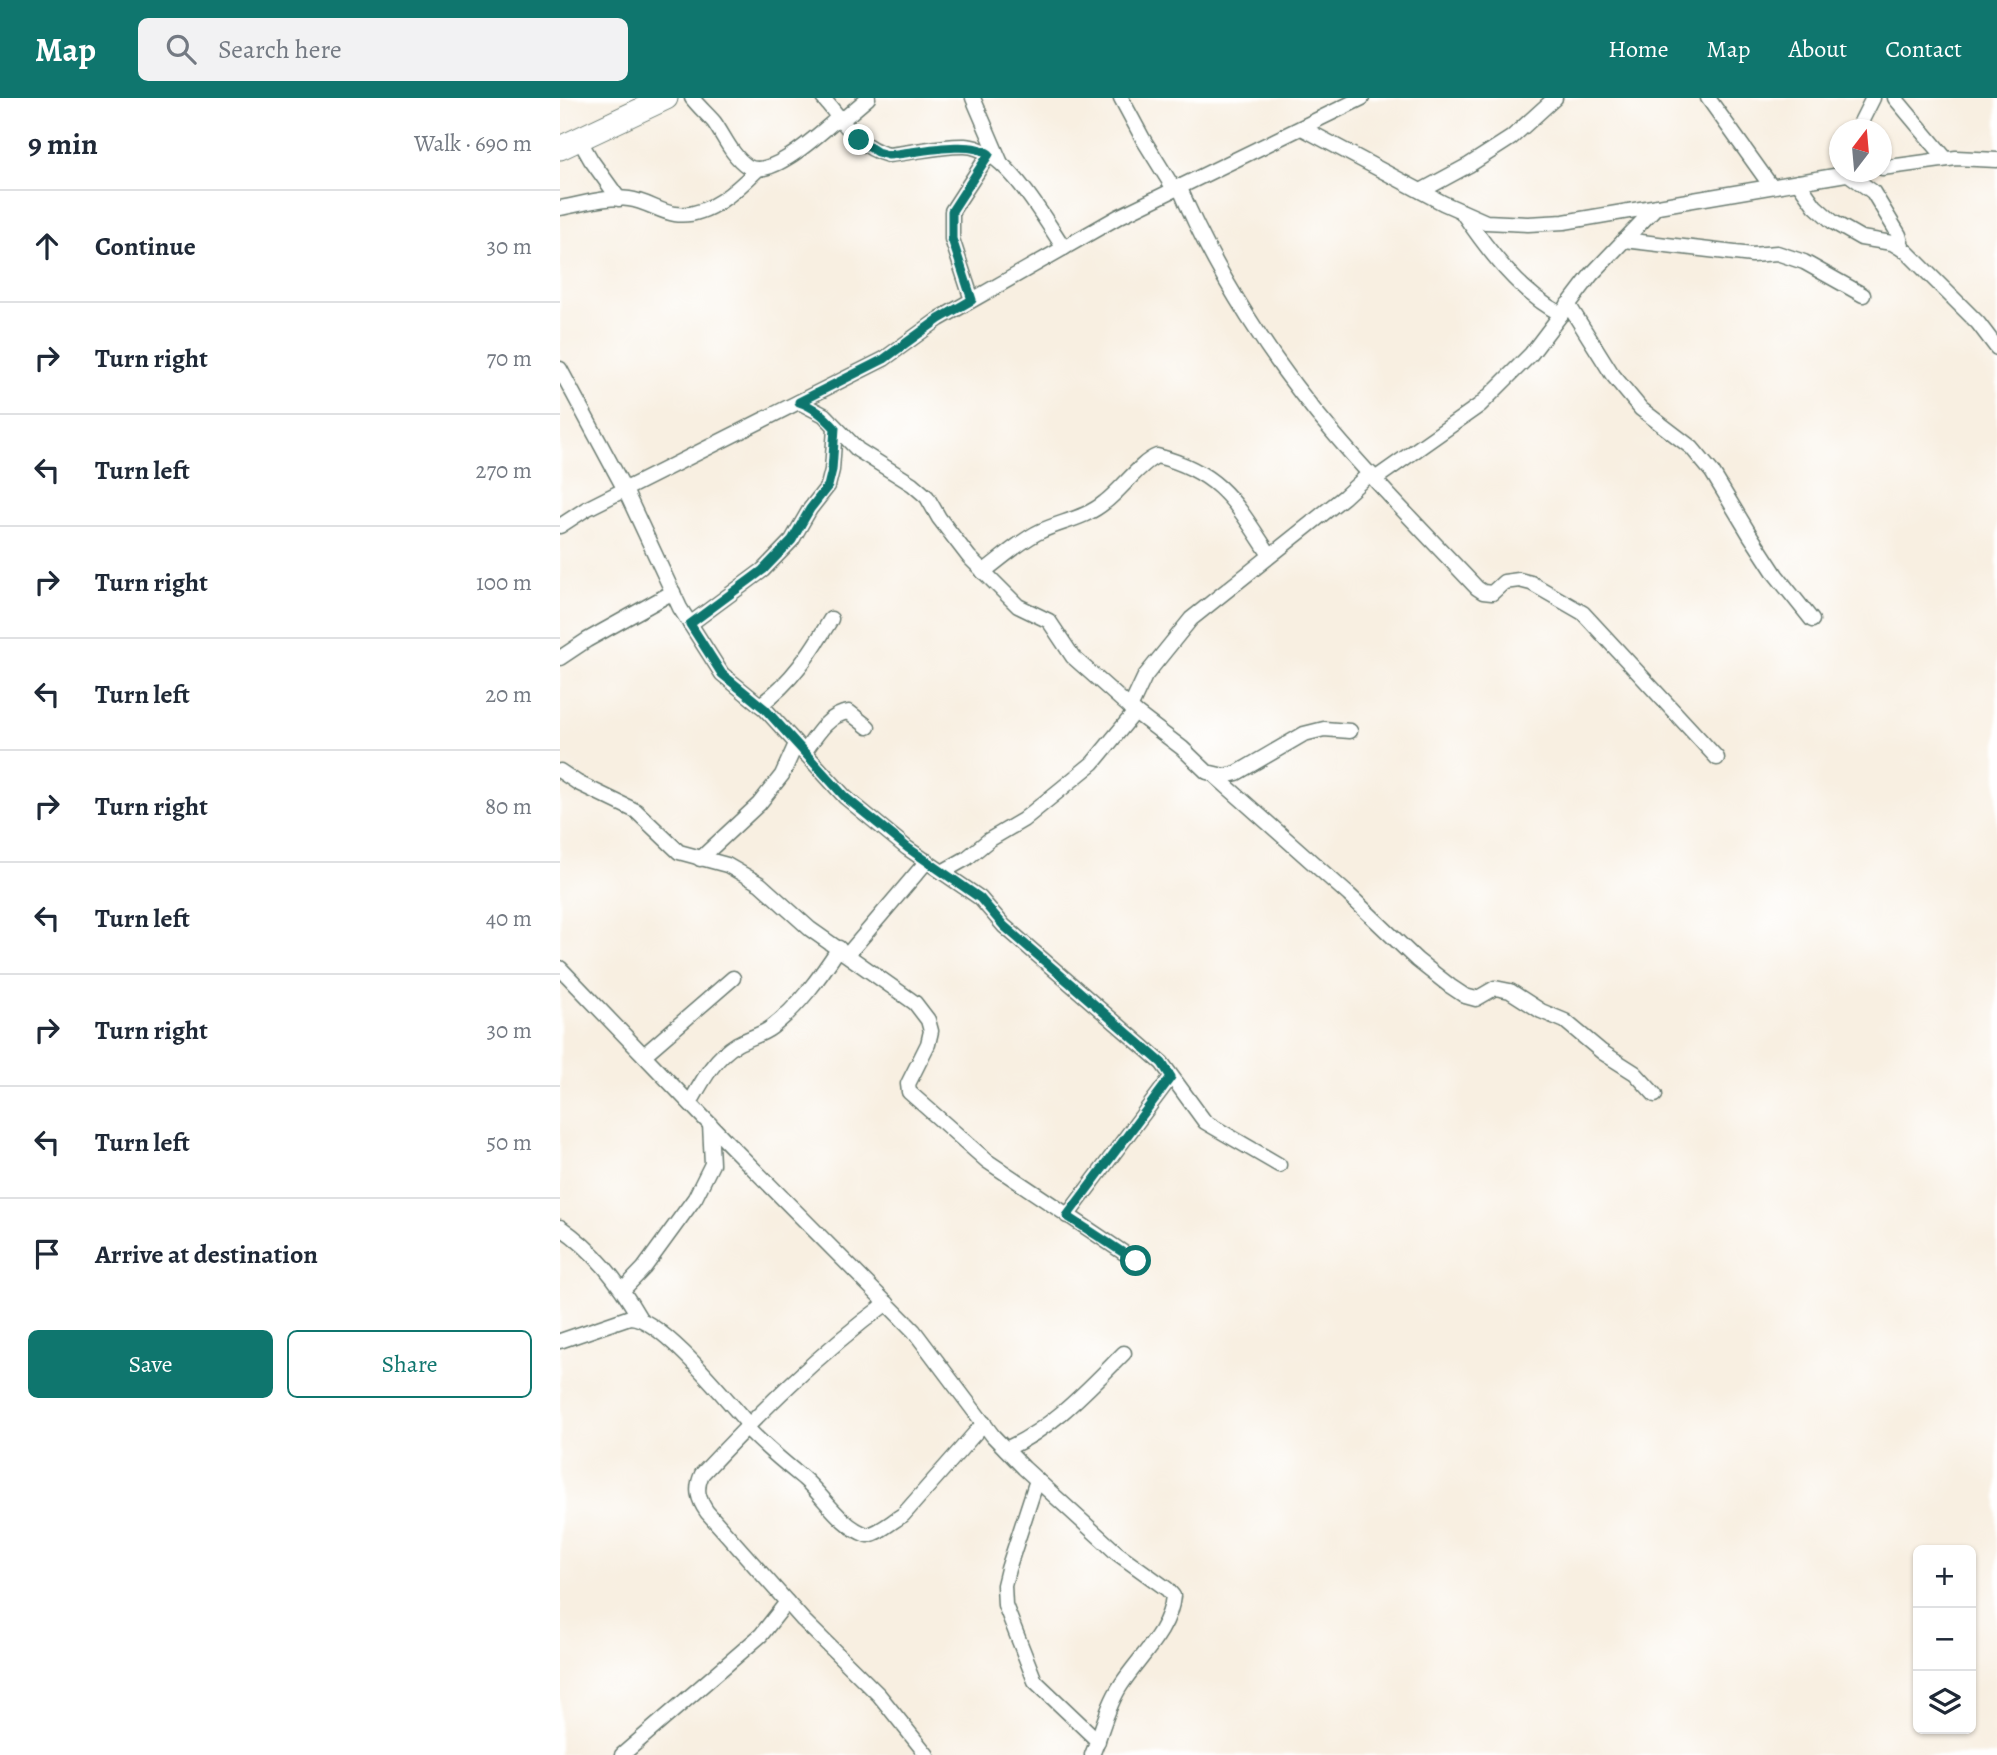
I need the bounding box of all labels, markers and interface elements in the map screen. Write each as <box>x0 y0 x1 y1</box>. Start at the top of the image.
search box <box>138 18 628 81</box>
text: Map <box>35 27 96 72</box>
icon: search <box>162 30 200 68</box>
text: Search here <box>218 32 342 67</box>
text: Home <box>1608 33 1669 65</box>
text: Map <box>1707 33 1751 65</box>
text: About <box>1789 33 1847 65</box>
text: Contact <box>1885 33 1962 65</box>
north arrow <box>1829 119 1892 182</box>
text: 9 min <box>28 124 98 164</box>
route end <box>843 124 874 155</box>
text: Walk · 690 m <box>414 128 532 159</box>
icon: ahead <box>28 227 66 265</box>
text: Continue <box>95 229 196 264</box>
text: 30 m <box>486 231 532 262</box>
icon: right <box>28 339 66 377</box>
text: Turn right <box>95 341 208 376</box>
text: 70 m <box>486 343 532 374</box>
icon: left <box>28 451 66 489</box>
text: Turn left <box>95 453 190 488</box>
text: 270 m <box>475 455 532 486</box>
icon: right <box>28 563 66 601</box>
text: Turn right <box>95 565 208 600</box>
text: 100 m <box>476 567 532 598</box>
icon: left <box>28 675 66 713</box>
text: Turn left <box>95 677 190 712</box>
text: 20 m <box>485 679 532 710</box>
icon: right <box>28 787 66 825</box>
text: Turn right <box>95 789 208 824</box>
text: 80 m <box>485 791 532 822</box>
icon: left <box>28 899 66 937</box>
text: Turn left <box>95 901 190 936</box>
text: 40 m <box>486 903 532 934</box>
icon: right <box>28 1011 66 1049</box>
text: Turn right <box>95 1013 208 1048</box>
text: 30 m <box>486 1015 532 1046</box>
icon: left <box>28 1123 66 1161</box>
text: Turn left <box>95 1125 190 1160</box>
text: 50 m <box>486 1127 532 1158</box>
icon: arrive <box>28 1235 66 1273</box>
text: Arrive at destination <box>95 1237 318 1272</box>
route start <box>1120 1245 1151 1276</box>
button: Save <box>28 1330 273 1398</box>
button: Share <box>287 1330 532 1398</box>
map controls <box>1913 1545 1976 1734</box>
button: + <box>1913 1545 1976 1608</box>
button: − <box>1913 1608 1976 1671</box>
button: layers <box>1913 1671 1976 1734</box>

